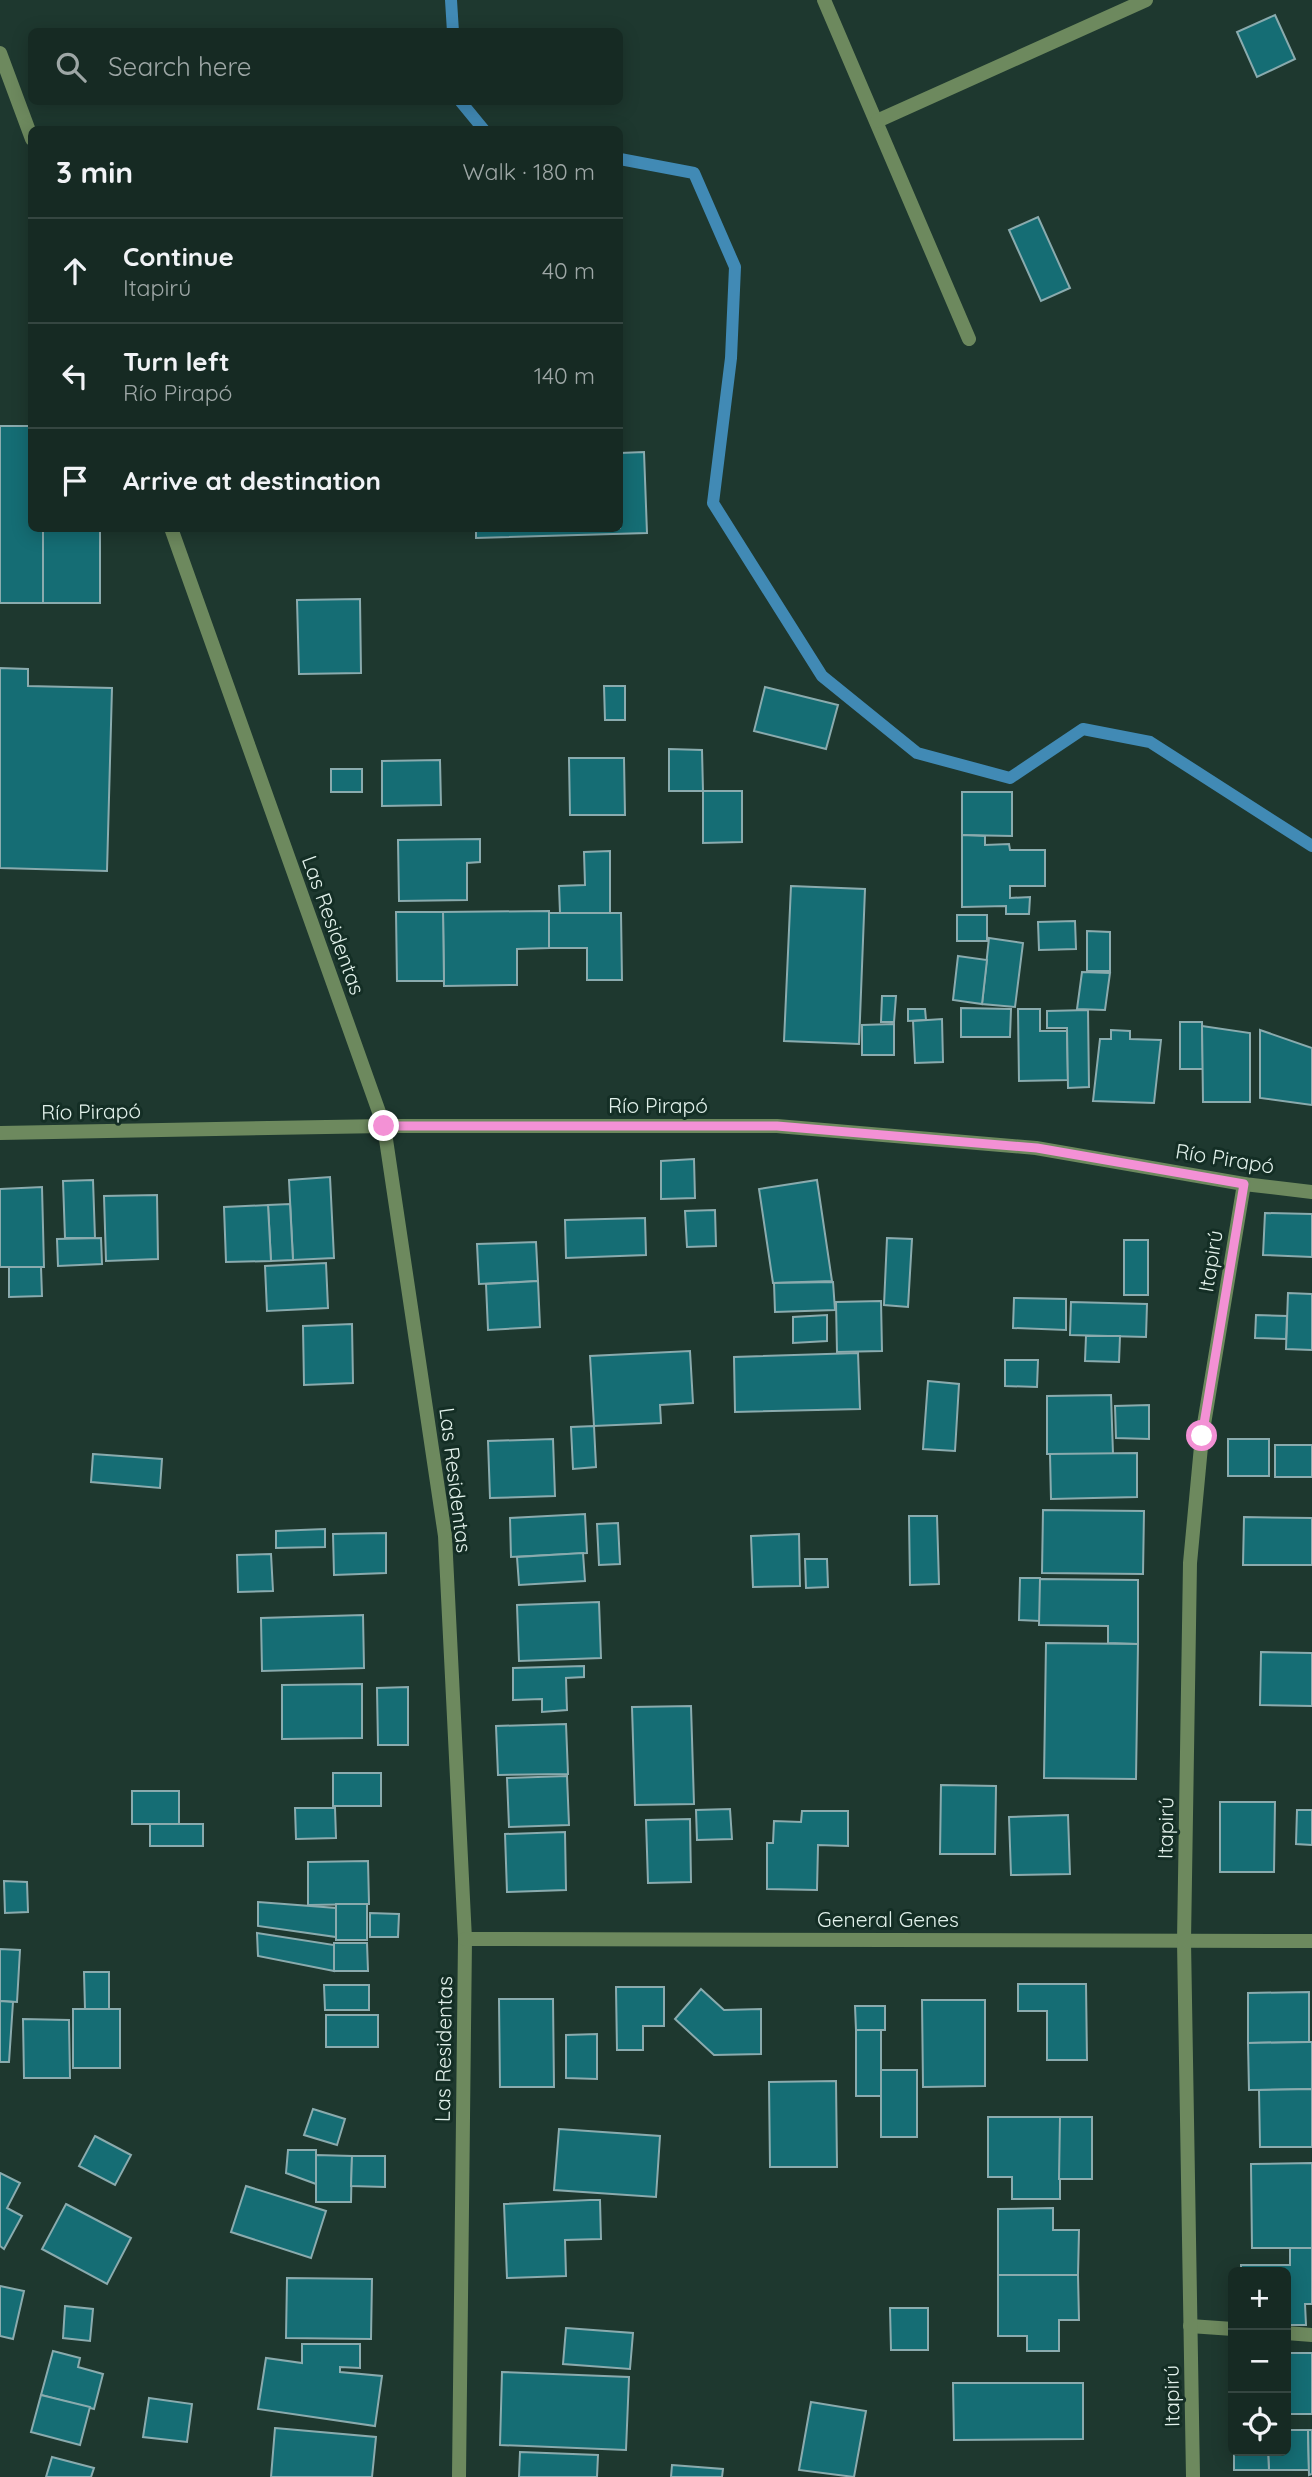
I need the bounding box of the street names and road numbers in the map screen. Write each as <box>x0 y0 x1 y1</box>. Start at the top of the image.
street label: Las Residentas <box>297 852 371 998</box>
street label: Río Pirapó <box>608 1092 708 1118</box>
street label: Río Pirapó <box>41 1097 141 1125</box>
street label: Río Pirapó <box>1174 1137 1276 1179</box>
street label: Itapirú <box>1192 1228 1228 1294</box>
street label: Las Residentas <box>434 1406 478 1554</box>
street label: Itapirú <box>1151 1797 1179 1859</box>
street label: General Genes <box>817 1906 959 1932</box>
street label: Las Residentas <box>429 1976 457 2122</box>
street label: Itapirú <box>1157 2365 1185 2427</box>

